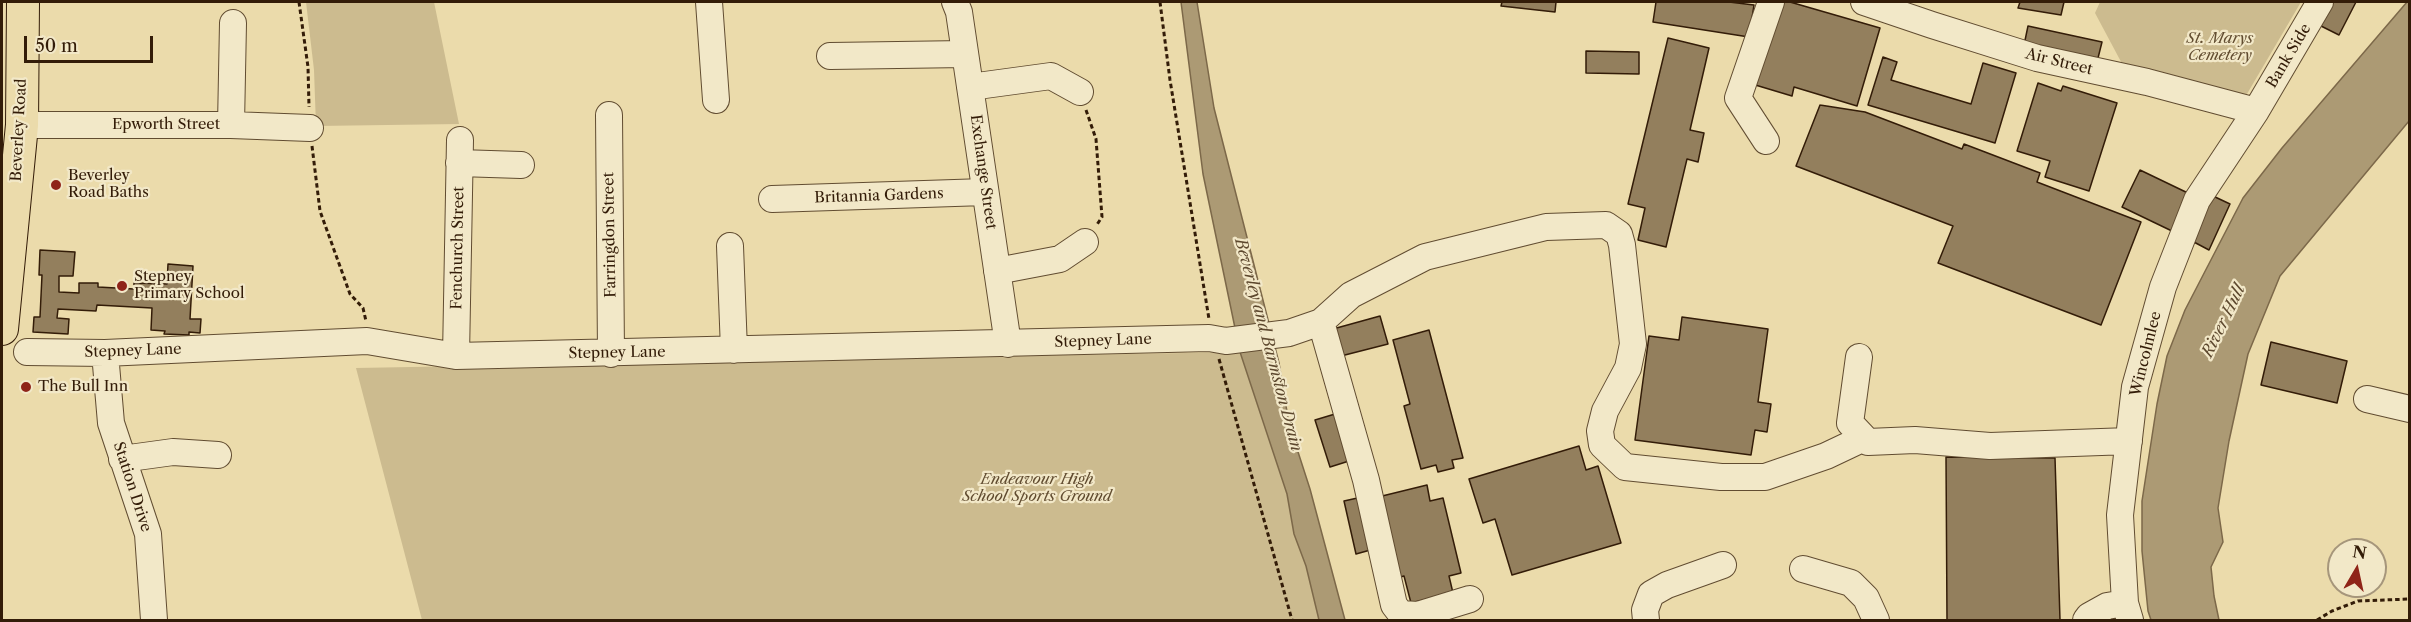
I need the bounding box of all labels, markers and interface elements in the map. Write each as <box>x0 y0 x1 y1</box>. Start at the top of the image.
street label: Bank Side <box>2263 21 2315 91</box>
scale bar <box>27 24 156 62</box>
park label: St. Marys Cemetery <box>2187 30 2253 65</box>
text: 50 m <box>35 35 78 57</box>
street label: Air Street <box>2024 45 2094 79</box>
street label: Beverley Road <box>7 78 31 182</box>
street label: Exchange Street <box>966 113 1000 231</box>
street label: Epworth Street <box>112 116 220 134</box>
place label: Beverley Road Baths <box>68 167 149 202</box>
street label: Farringdon Street <box>600 172 620 298</box>
marker: Beverley Road Baths <box>49 178 63 192</box>
street label: Britannia Gardens <box>814 185 944 207</box>
street label: Fenchurch Street <box>448 186 468 310</box>
water label: Beverley and Barmston Drain <box>1230 236 1306 454</box>
place label: Stepney Primary School <box>134 268 244 303</box>
marker: Stepney Primary School <box>115 279 129 293</box>
water label: River Hull <box>2198 282 2250 360</box>
street label: Wincolmlee <box>2127 310 2165 398</box>
street label: Stepney Lane <box>1054 330 1152 352</box>
street label: Stepney Lane <box>84 340 182 362</box>
street label: Stepney Lane <box>568 343 666 363</box>
place label: The Bull Inn <box>38 378 128 396</box>
marker: The Bull Inn <box>19 380 33 394</box>
street label: Station Drive <box>109 440 155 534</box>
park label: Endeavour High School Sports Ground <box>962 471 1112 506</box>
north arrow <box>2327 538 2387 598</box>
text: N <box>2351 541 2368 563</box>

